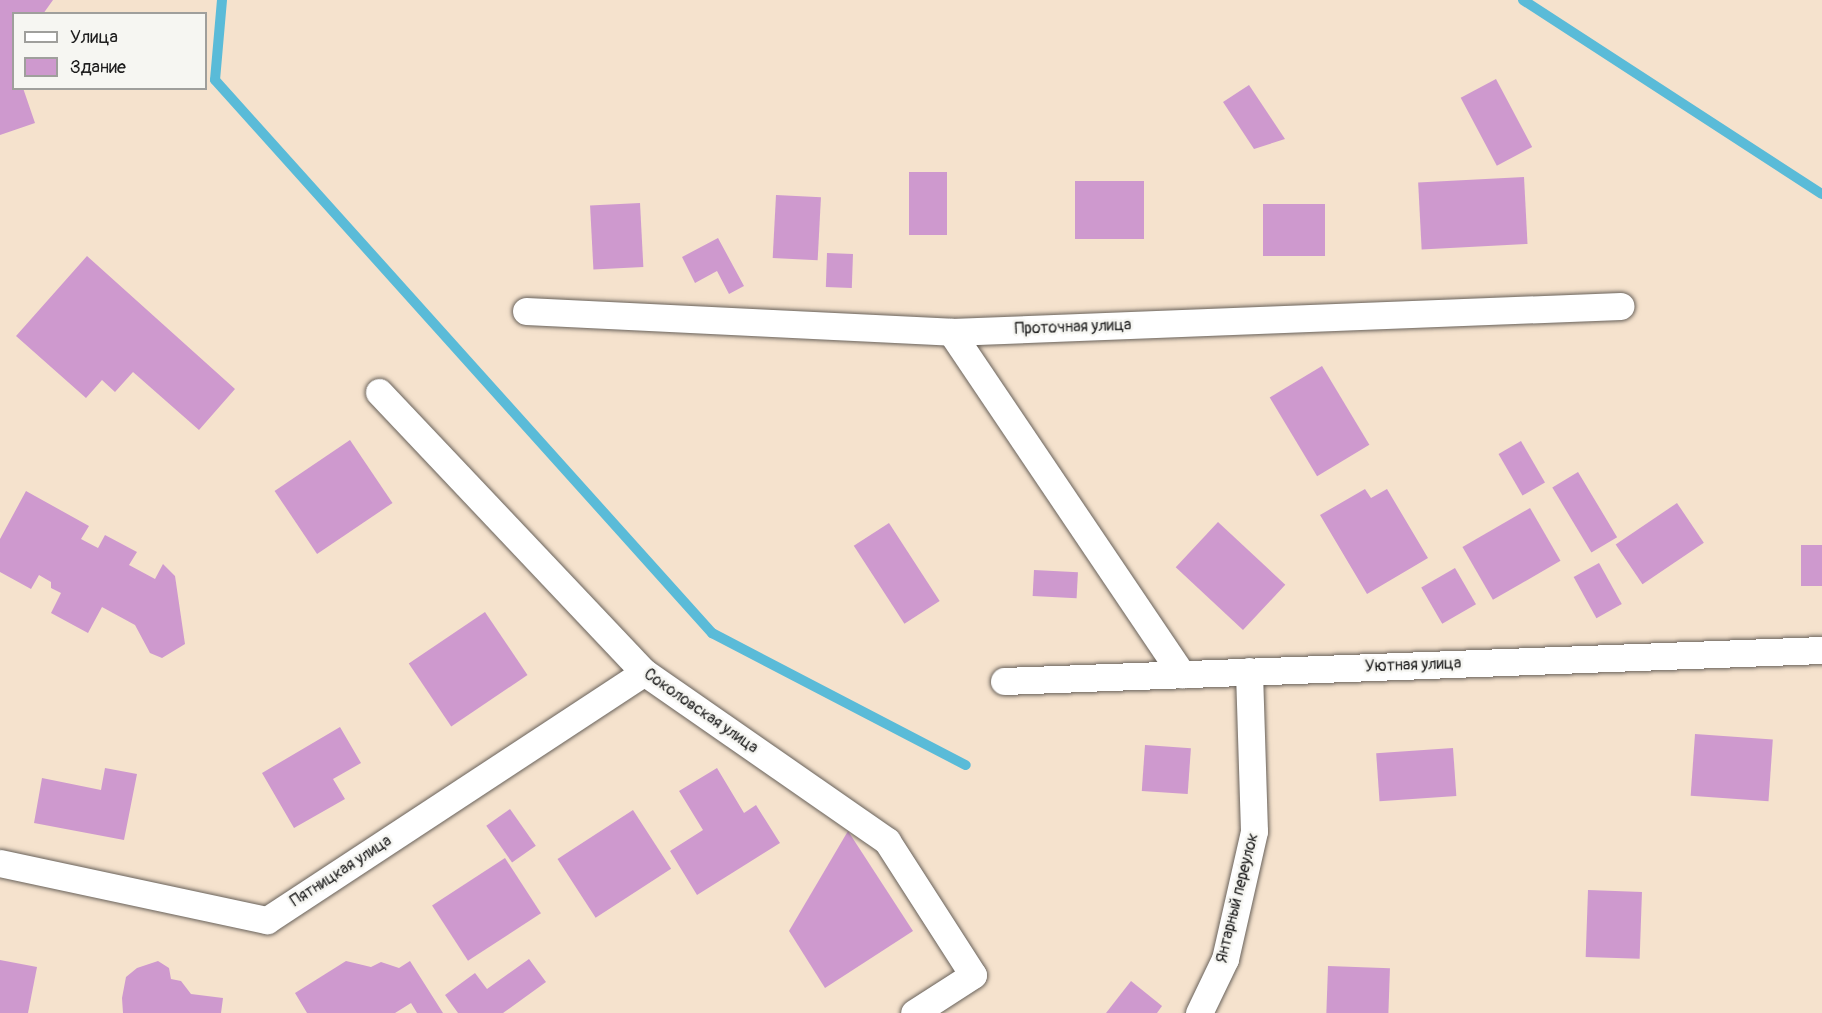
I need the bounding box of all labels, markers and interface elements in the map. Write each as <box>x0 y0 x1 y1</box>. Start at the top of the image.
legend <box>12 12 207 90</box>
text: Улица <box>70 26 118 49</box>
text: Здание <box>70 56 126 79</box>
street label: Проточная улица <box>1014 315 1132 339</box>
street label: Уютная улица <box>1365 654 1461 676</box>
street label: Соколовская улица <box>640 664 762 758</box>
street label: Пятницкая улица <box>287 831 395 911</box>
street label: Янтарный переулок <box>1212 831 1262 965</box>

